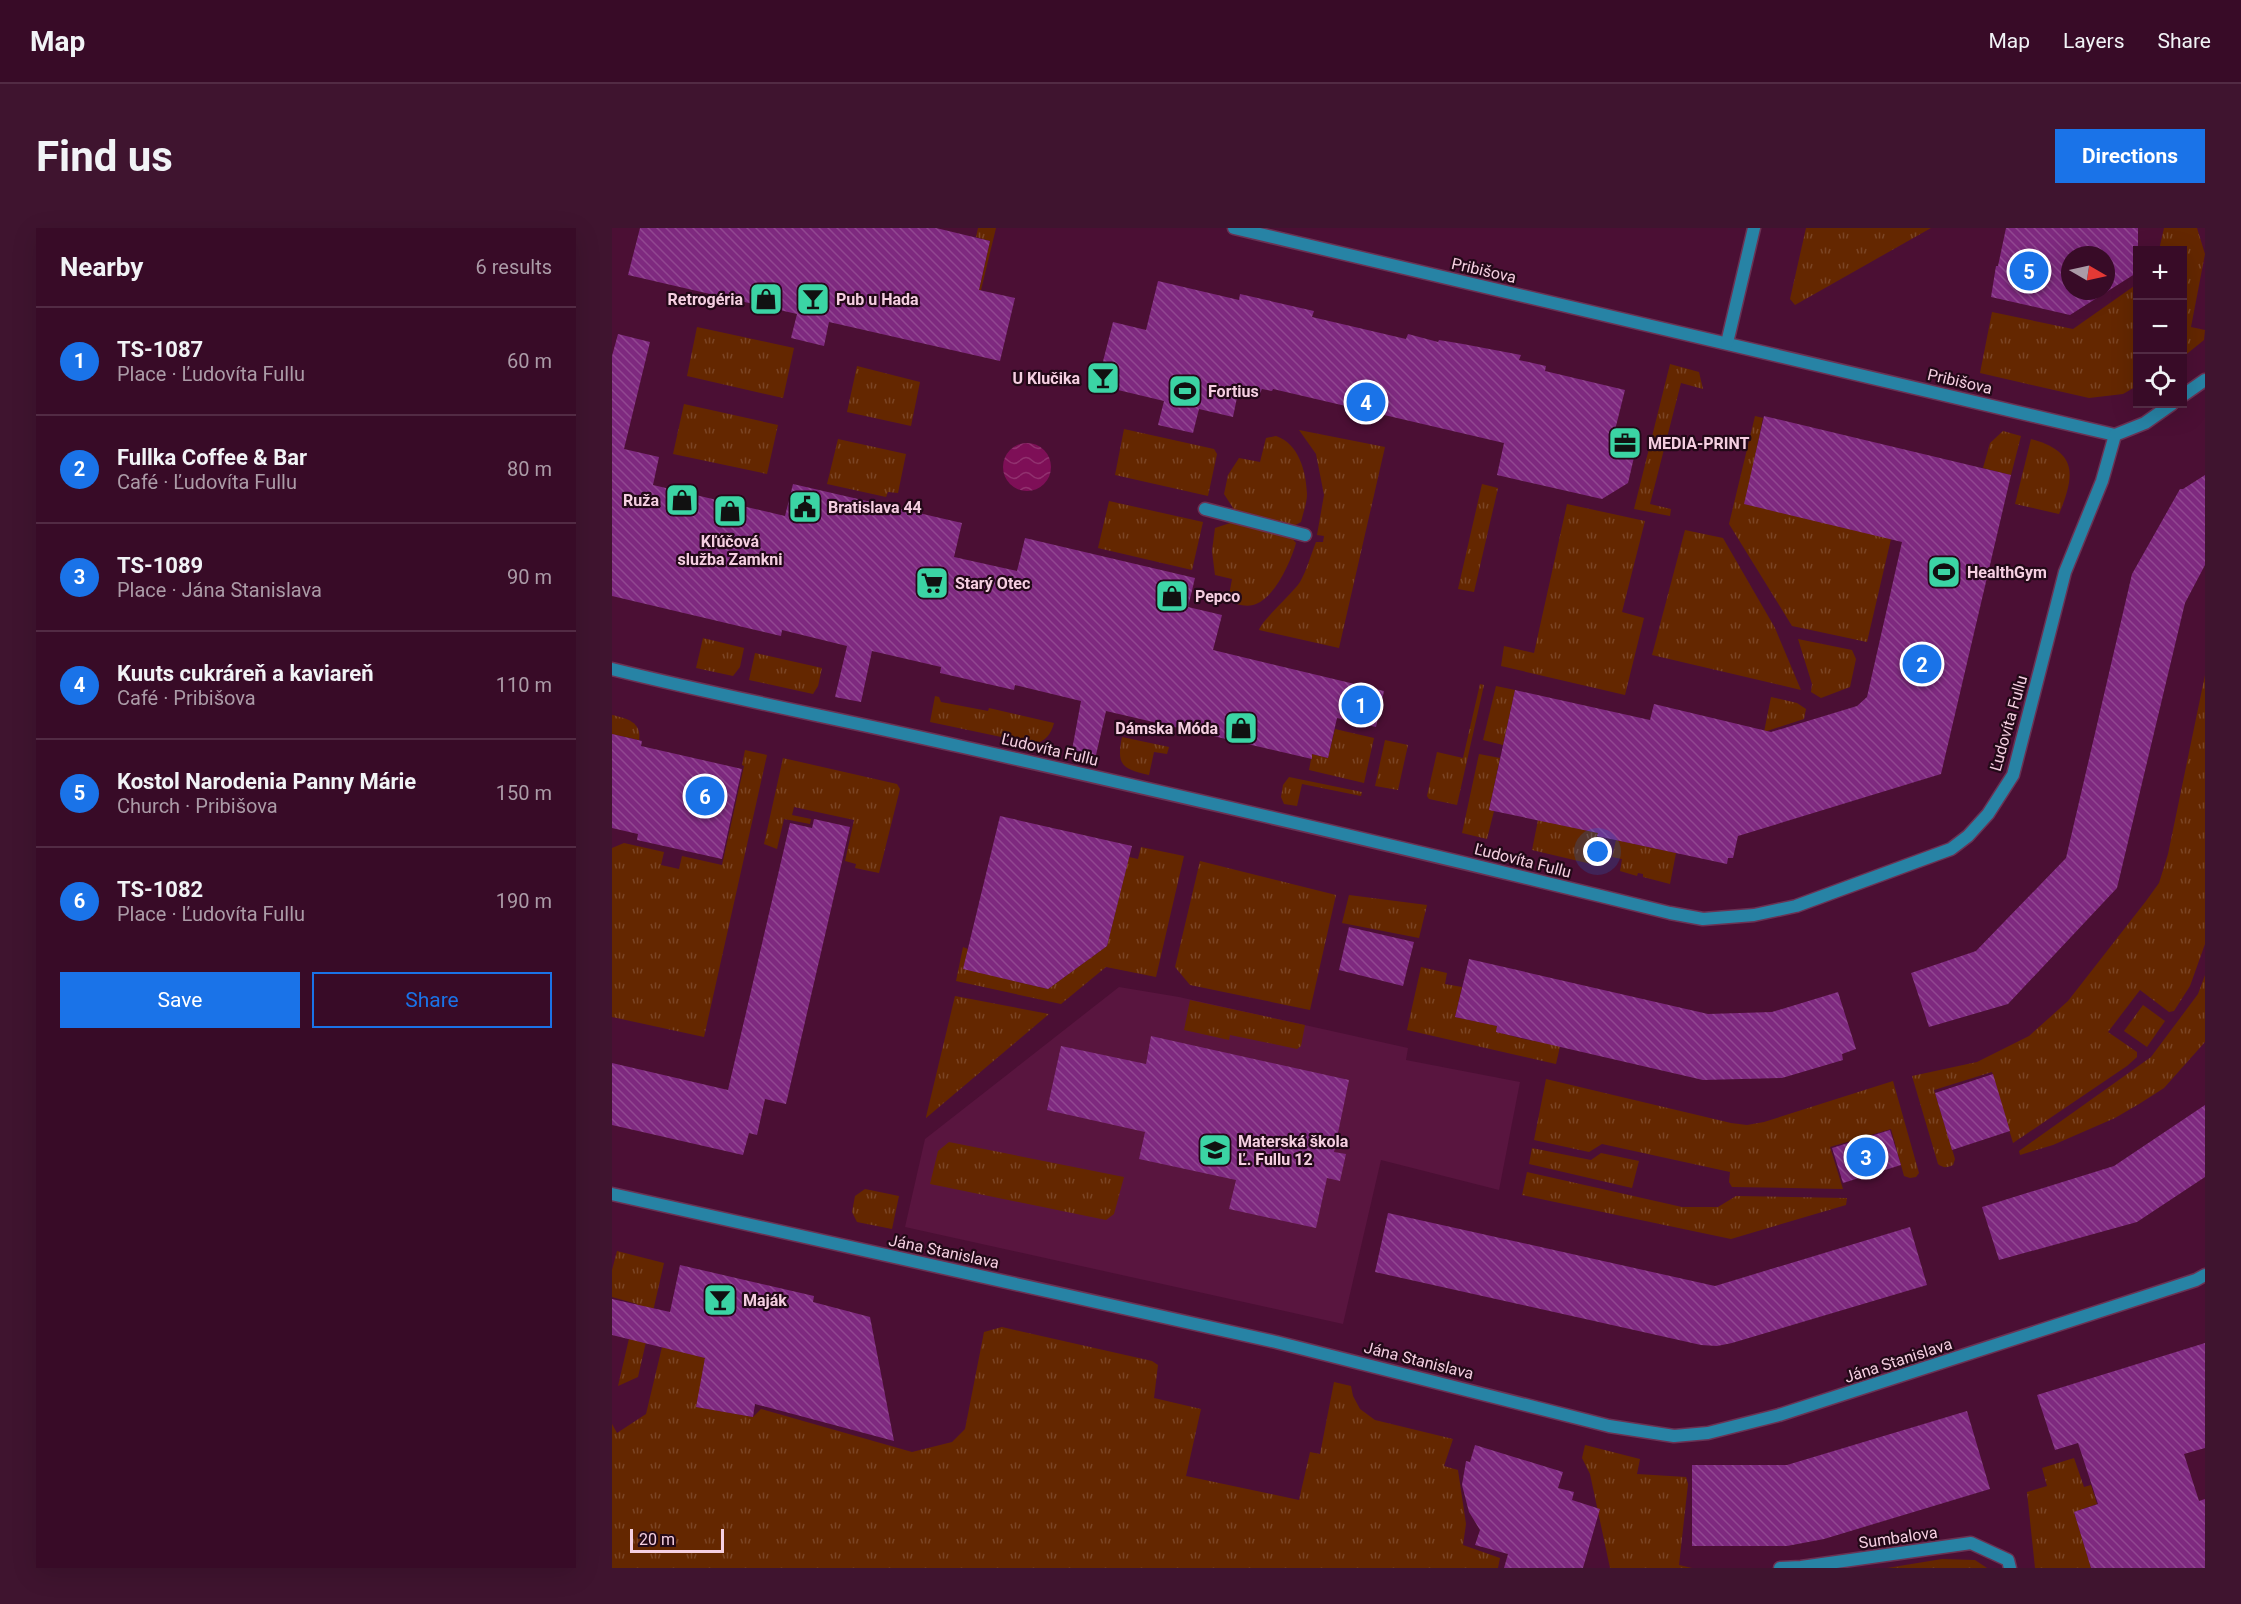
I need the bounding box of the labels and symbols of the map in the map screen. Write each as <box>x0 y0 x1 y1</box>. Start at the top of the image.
north arrow <box>2061 246 2115 300</box>
pin: 5 <box>2010 248 2048 294</box>
street label: Pribišova <box>1450 254 1518 287</box>
shop icon: Retrogéria <box>748 281 784 317</box>
bar icon: Pub u Hada <box>795 281 831 317</box>
place label: Retrogéria <box>668 290 743 309</box>
place label: Pub u Hada <box>836 290 919 309</box>
bar icon: U Klučika <box>1085 360 1121 396</box>
street label: Pribišova <box>1926 365 1994 398</box>
place label: U Klučika <box>1012 369 1080 388</box>
sports icon: Fortius <box>1167 373 1203 409</box>
pin: 4 <box>1346 380 1386 424</box>
place label: Fortius <box>1208 382 1259 401</box>
office icon: MEDIA-PRINT <box>1607 425 1643 461</box>
place label: MEDIA-PRINT <box>1648 434 1750 453</box>
shop icon: Ruža <box>664 482 700 518</box>
public building icon: Bratislava 44 <box>787 489 823 525</box>
place label: Ruža <box>623 491 659 510</box>
shop icon: Kľúčová služba Zamkni <box>712 493 748 529</box>
place label: Bratislava 44 <box>828 498 922 517</box>
place label: Kľúčová služba Zamkni <box>678 532 782 569</box>
sports icon: HealthGym <box>1926 554 1962 590</box>
place label: HealthGym <box>1967 563 2047 582</box>
supermarket icon: Starý Otec <box>914 565 950 601</box>
place label: Starý Otec <box>955 574 1030 593</box>
shop icon: Pepco <box>1154 578 1190 614</box>
place label: Pepco <box>1195 587 1240 606</box>
pin: 2 <box>1902 642 1942 686</box>
street label: Ľudovíta Fullu <box>1986 673 2031 773</box>
pin: 1 <box>1342 682 1380 728</box>
shop icon: Dámska Móda <box>1223 710 1259 746</box>
place label: Dámska Móda <box>1115 719 1218 738</box>
street label: Ľudovíta Fullu <box>1000 729 1100 770</box>
pin: 6 <box>686 774 724 818</box>
your location <box>1583 837 1612 866</box>
street label: Ľudovíta Fullu <box>1473 839 1573 882</box>
school or university icon: Materská škola Ľ. Fullu 12 <box>1197 1132 1233 1168</box>
place label: Materská škola Ľ. Fullu 12 <box>1238 1132 1349 1169</box>
pin: 3 <box>1846 1134 1886 1180</box>
street label: Jána Stanislava <box>887 1231 1001 1272</box>
bar icon: Maják <box>702 1282 738 1318</box>
place label: Maják <box>743 1291 787 1310</box>
street label: Jána Stanislava <box>1842 1334 1954 1387</box>
street label: Jána Stanislava <box>1362 1338 1476 1383</box>
street label: Sumbalova <box>1857 1523 1939 1552</box>
scale bar <box>630 1526 724 1554</box>

